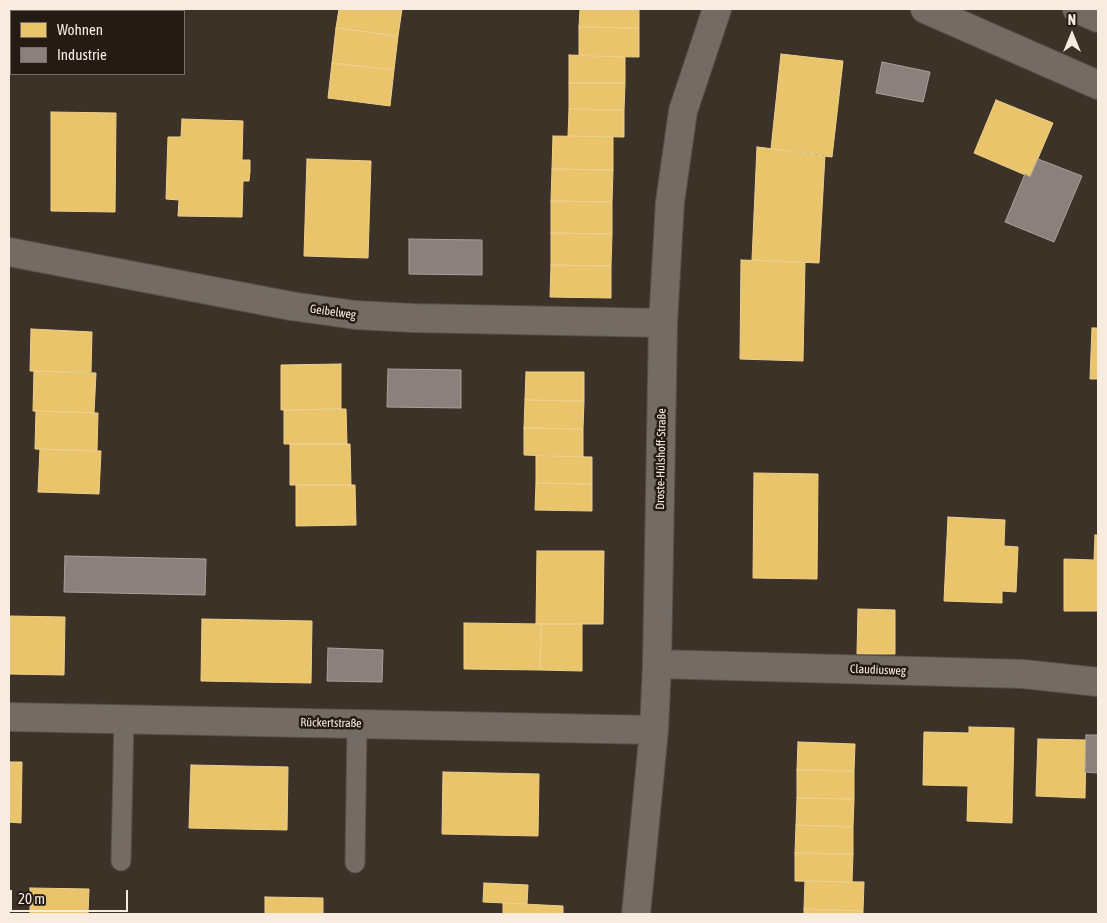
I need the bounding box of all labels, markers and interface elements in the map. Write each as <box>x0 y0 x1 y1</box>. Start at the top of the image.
legend <box>10 10 185 75</box>
north arrow <box>1047 10 1097 60</box>
text: N <box>1068 12 1076 28</box>
text: Wohnen <box>57 21 103 38</box>
text: Industrie <box>57 46 107 63</box>
street label: Geibelweg <box>309 302 357 322</box>
street label: Droste-Hülshoff-Straße <box>653 408 669 510</box>
street label: Claudiusweg <box>850 662 906 678</box>
street label: Rückertstraße <box>300 715 362 731</box>
scale bar <box>12 880 130 912</box>
text: 20 m <box>18 890 45 907</box>

